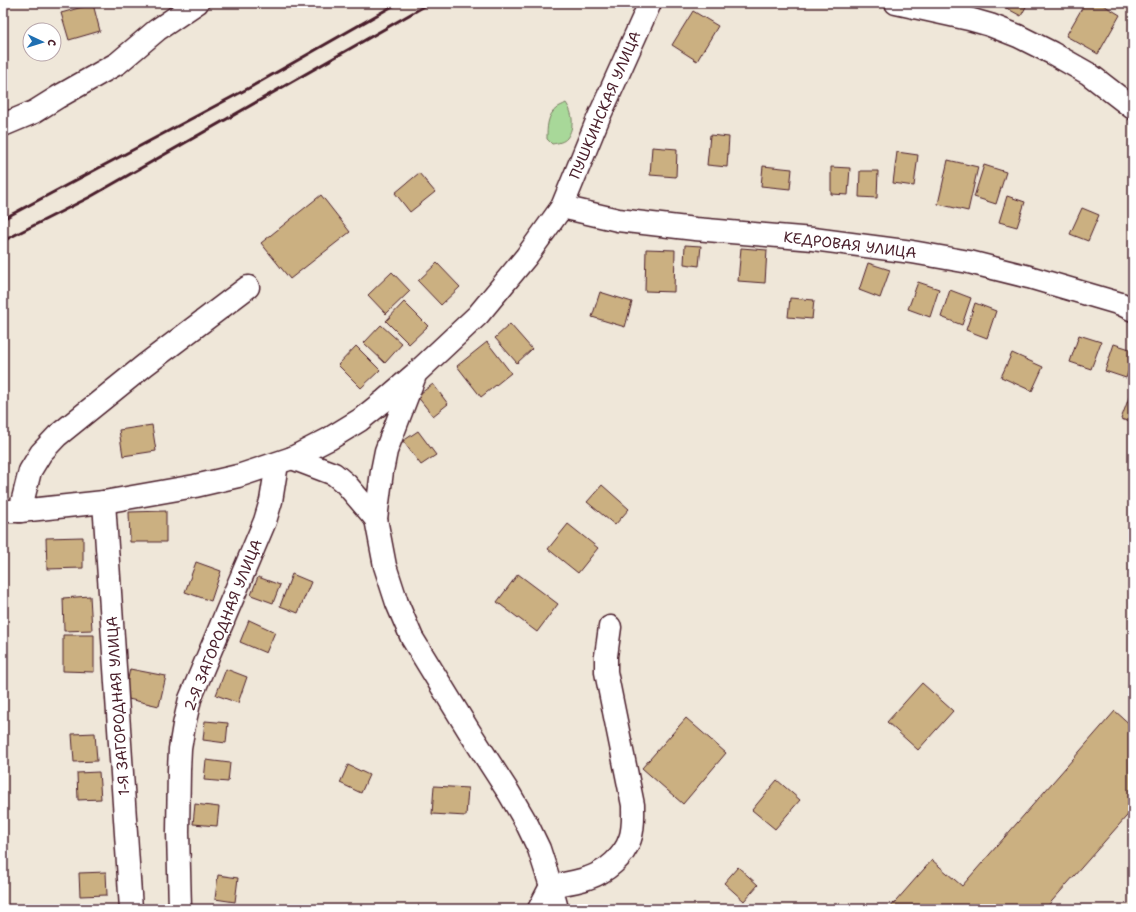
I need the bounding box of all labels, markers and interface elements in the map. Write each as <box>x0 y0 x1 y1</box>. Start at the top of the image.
north arrow <box>22 22 62 62</box>
street label: ПУШКИНСКАЯ УЛИЦА <box>565 28 645 182</box>
text: С <box>44 39 59 47</box>
street label: КЕДРОВАЯ УЛИЦА <box>782 227 918 263</box>
street label: 2-Я ЗАГОРОДНАЯ УЛИЦА <box>179 536 267 714</box>
street label: 1-Я ЗАГОРОДНАЯ УЛИЦА <box>102 616 134 796</box>

